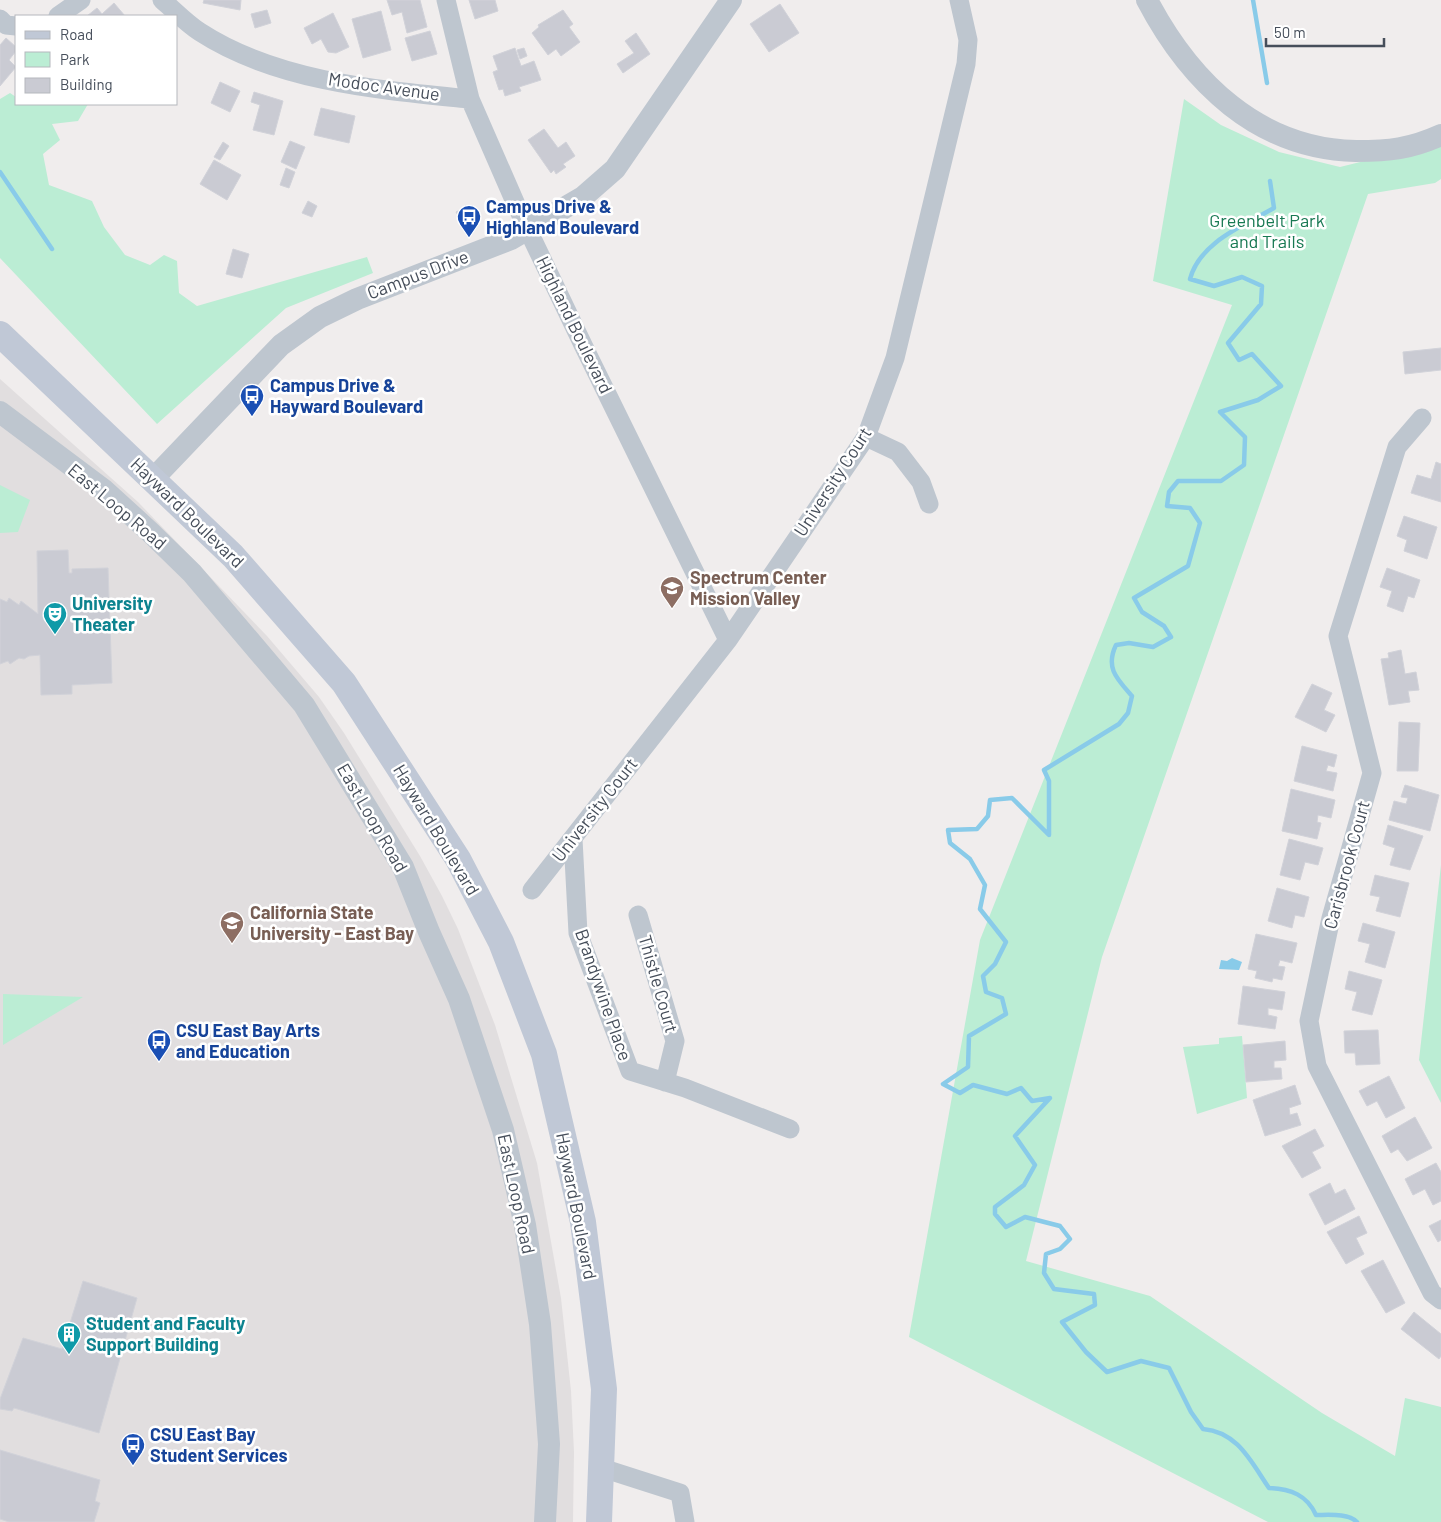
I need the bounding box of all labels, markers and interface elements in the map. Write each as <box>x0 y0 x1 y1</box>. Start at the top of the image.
legend <box>15 15 178 105</box>
scale bar <box>1266 15 1384 47</box>
text: 50 m <box>1274 23 1306 41</box>
text: Road <box>60 25 93 43</box>
text: Park <box>60 50 90 68</box>
street label: Modoc Avenue <box>327 67 441 105</box>
text: Building <box>60 75 113 93</box>
place label: Campus Drive & Highland Boulevard <box>486 195 639 238</box>
bus stop icon: Campus Drive & Highland Boulevard <box>456 204 482 238</box>
park label: Greenbelt Park and Trails <box>1209 209 1325 252</box>
street label: Campus Drive <box>364 245 471 303</box>
street label: Highland Boulevard <box>532 252 618 397</box>
place label: Campus Drive & Hayward Boulevard <box>270 374 423 417</box>
bus stop icon: Campus Drive & Hayward Boulevard <box>239 383 265 417</box>
street label: University Court <box>789 423 876 540</box>
street label: Hayward Boulevard <box>126 453 249 572</box>
street label: East Loop Road <box>64 459 171 554</box>
place label: Spectrum Center Mission Valley <box>690 566 827 609</box>
school or university icon: Spectrum Center Mission Valley <box>659 575 685 609</box>
place label: University Theater <box>72 592 153 635</box>
theatre icon: University Theater <box>42 601 68 635</box>
street label: University Court <box>547 753 642 866</box>
street label: East Loop Road <box>333 759 413 876</box>
street label: Hayward Boulevard <box>389 760 485 899</box>
street label: Carisbrook Court <box>1318 798 1374 931</box>
place label: California State University - East Bay <box>250 901 414 944</box>
school or university icon: California State University - East Bay <box>219 910 245 944</box>
street label: Brandywine Place <box>571 926 637 1063</box>
street label: Thistle Court <box>634 932 683 1035</box>
place label: CSU East Bay Arts and Education <box>176 1019 320 1062</box>
bus stop icon: CSU East Bay Arts and Education <box>146 1028 172 1062</box>
street label: Hayward Boulevard <box>552 1131 602 1281</box>
street label: East Loop Road <box>494 1132 540 1256</box>
place label: Student and Faculty Support Building <box>86 1312 245 1355</box>
building icon: Student and Faculty Support Building <box>56 1321 82 1355</box>
place label: CSU East Bay Student Services <box>150 1423 288 1466</box>
bus stop icon: CSU East Bay Student Services <box>120 1432 146 1466</box>

